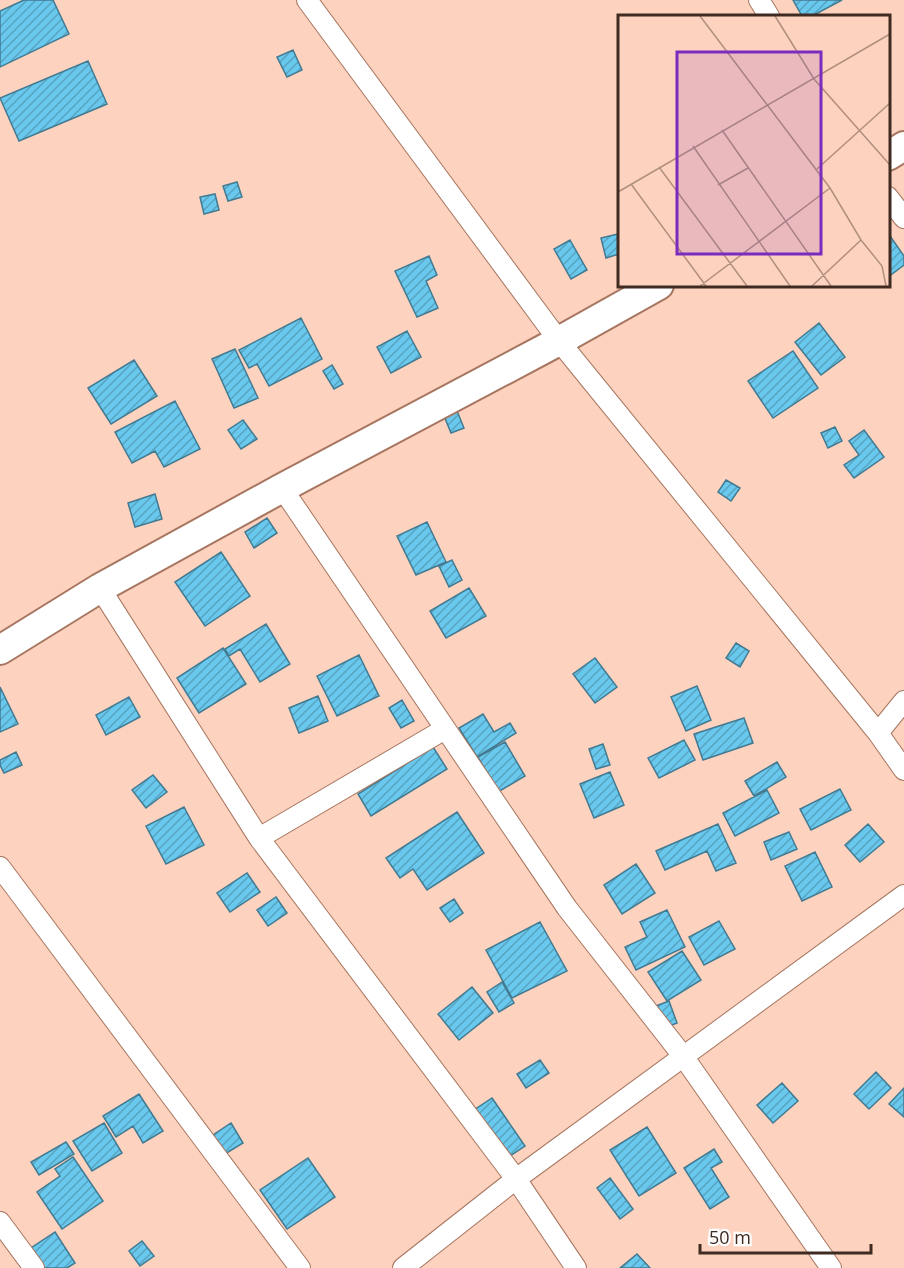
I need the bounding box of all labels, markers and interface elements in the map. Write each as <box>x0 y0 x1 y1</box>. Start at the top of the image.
inset map <box>618 15 889 286</box>
scale bar <box>700 1217 871 1255</box>
text: 50 m <box>709 1225 751 1249</box>

